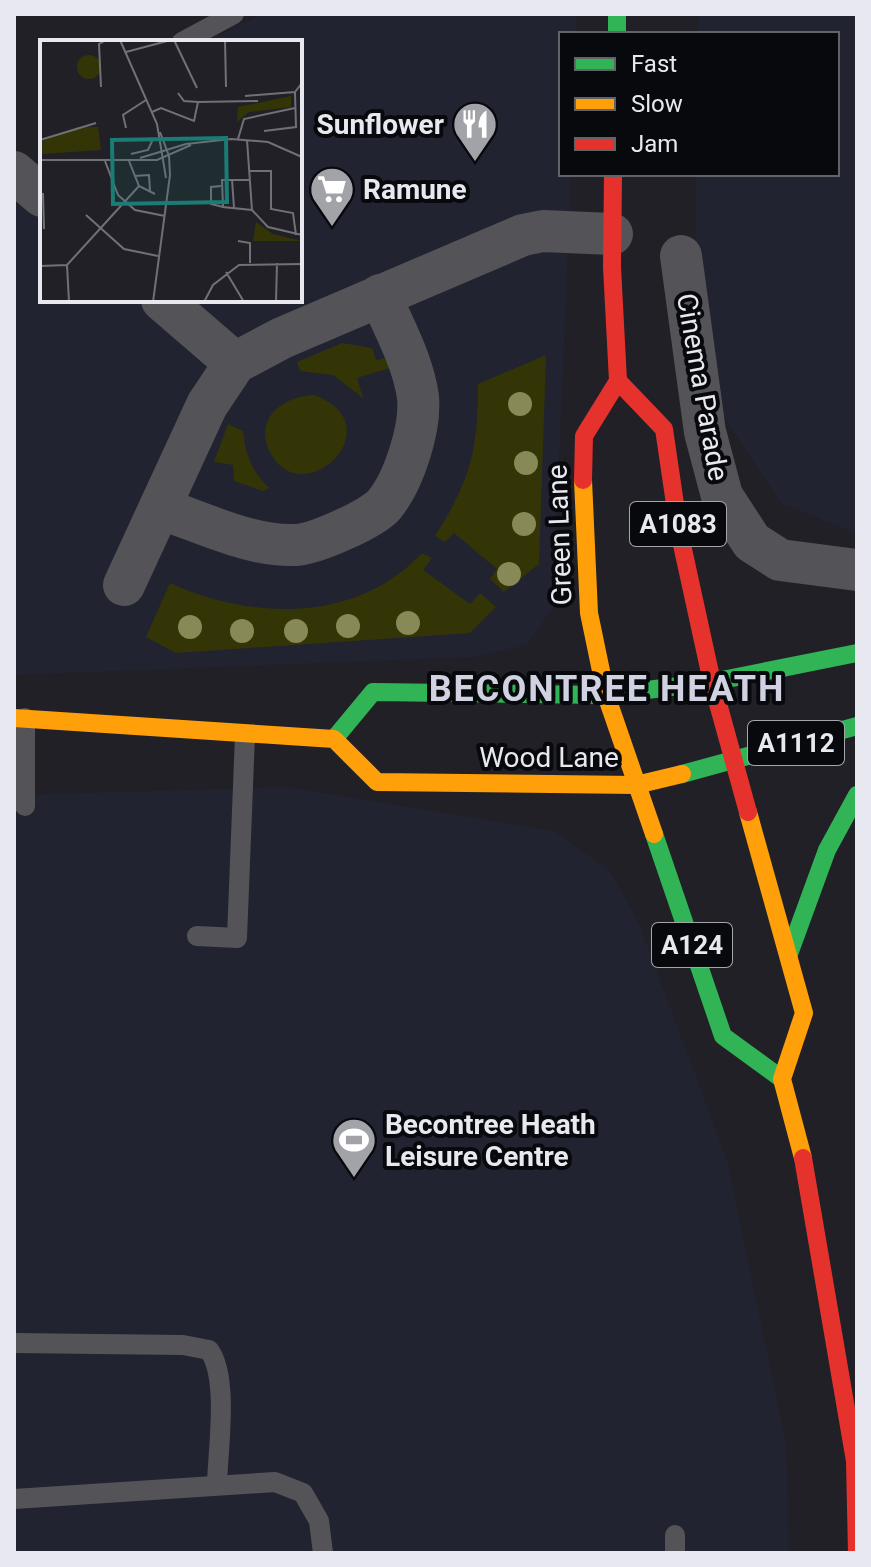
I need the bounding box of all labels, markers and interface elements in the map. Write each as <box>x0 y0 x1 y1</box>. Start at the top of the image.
legend <box>559 32 839 176</box>
inset map <box>40 40 302 302</box>
text: Fast <box>631 50 677 78</box>
text: Slow <box>631 90 683 118</box>
restaurant icon: Sunflower <box>451 100 499 163</box>
place label: Sunflower <box>316 108 444 141</box>
text: Jam <box>631 130 678 158</box>
supermarket icon: Ramune <box>308 165 356 228</box>
place label: Ramune <box>363 173 467 206</box>
street label: Cinema Parade <box>670 291 735 483</box>
street label: Green Lane <box>541 464 578 606</box>
road number: A1083 <box>630 502 726 546</box>
district label: BECONTREE HEATH <box>429 668 785 710</box>
road number: A1112 <box>748 721 844 765</box>
street label: Wood Lane <box>479 741 619 774</box>
road number: A124 <box>652 923 732 967</box>
place label: Becontree Heath Leisure Centre <box>385 1108 596 1173</box>
sports icon: Becontree Heath Leisure Centre <box>330 1116 378 1179</box>

